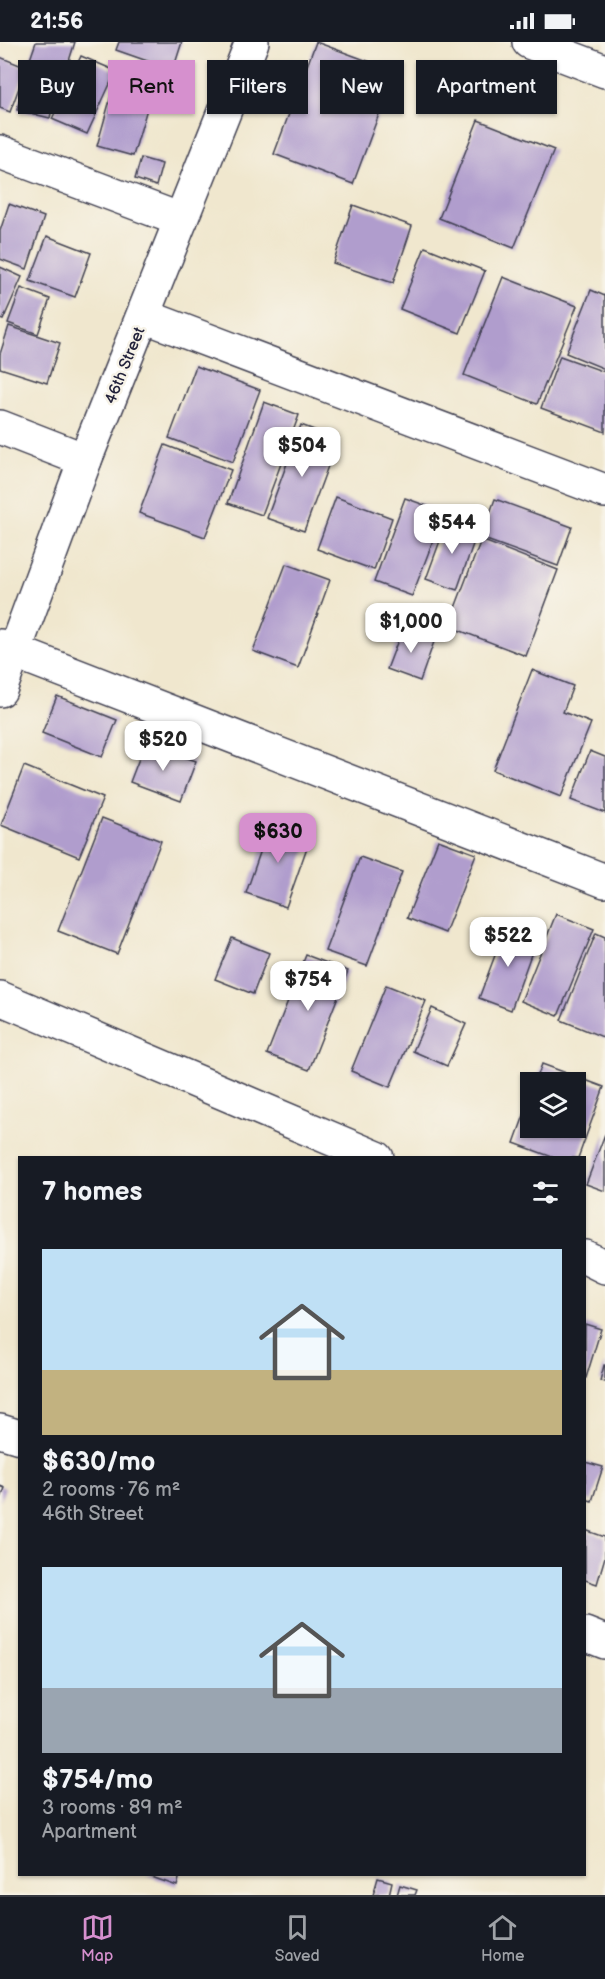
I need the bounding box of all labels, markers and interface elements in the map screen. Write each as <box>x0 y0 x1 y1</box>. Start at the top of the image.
text: 21:56 <box>30 8 83 35</box>
chip: Buy <box>18 60 96 114</box>
chip: Rent <box>108 60 195 114</box>
chip: Filters <box>207 60 308 114</box>
chip: New <box>320 60 404 114</box>
chip: Apartment <box>416 60 557 114</box>
street label: 46th Street <box>101 324 149 407</box>
pin: $504 <box>266 427 338 478</box>
text: $504 <box>278 434 326 458</box>
pin: $544 <box>416 504 488 555</box>
text: $544 <box>428 511 476 535</box>
pin: $1,000 <box>362 603 460 654</box>
text: $1,000 <box>379 610 443 634</box>
pin: $520 <box>127 721 199 772</box>
text: $520 <box>139 728 187 752</box>
pin: $630 <box>242 813 314 864</box>
text: $630 <box>253 820 303 844</box>
pin: $522 <box>472 917 544 968</box>
text: $522 <box>484 924 532 948</box>
pin: $754 <box>272 961 344 1012</box>
text: $754 <box>284 968 332 992</box>
map controls <box>520 1072 586 1138</box>
button: layers <box>520 1072 586 1138</box>
icon: filters <box>529 1176 562 1209</box>
text: 7 homes <box>42 1177 142 1208</box>
icon: home <box>248 1288 356 1396</box>
text: $630/mo <box>42 1447 155 1478</box>
text: 2 rooms · 76 m² <box>42 1478 180 1502</box>
text: 46th Street <box>42 1502 144 1526</box>
icon: home <box>248 1606 356 1714</box>
text: $754/mo <box>42 1765 153 1796</box>
text: 3 rooms · 89 m² <box>42 1796 183 1820</box>
text: Apartment <box>42 1820 137 1844</box>
tab: Map <box>81 1911 114 1966</box>
tab: Saved <box>275 1911 320 1966</box>
tab: Home <box>481 1911 524 1966</box>

